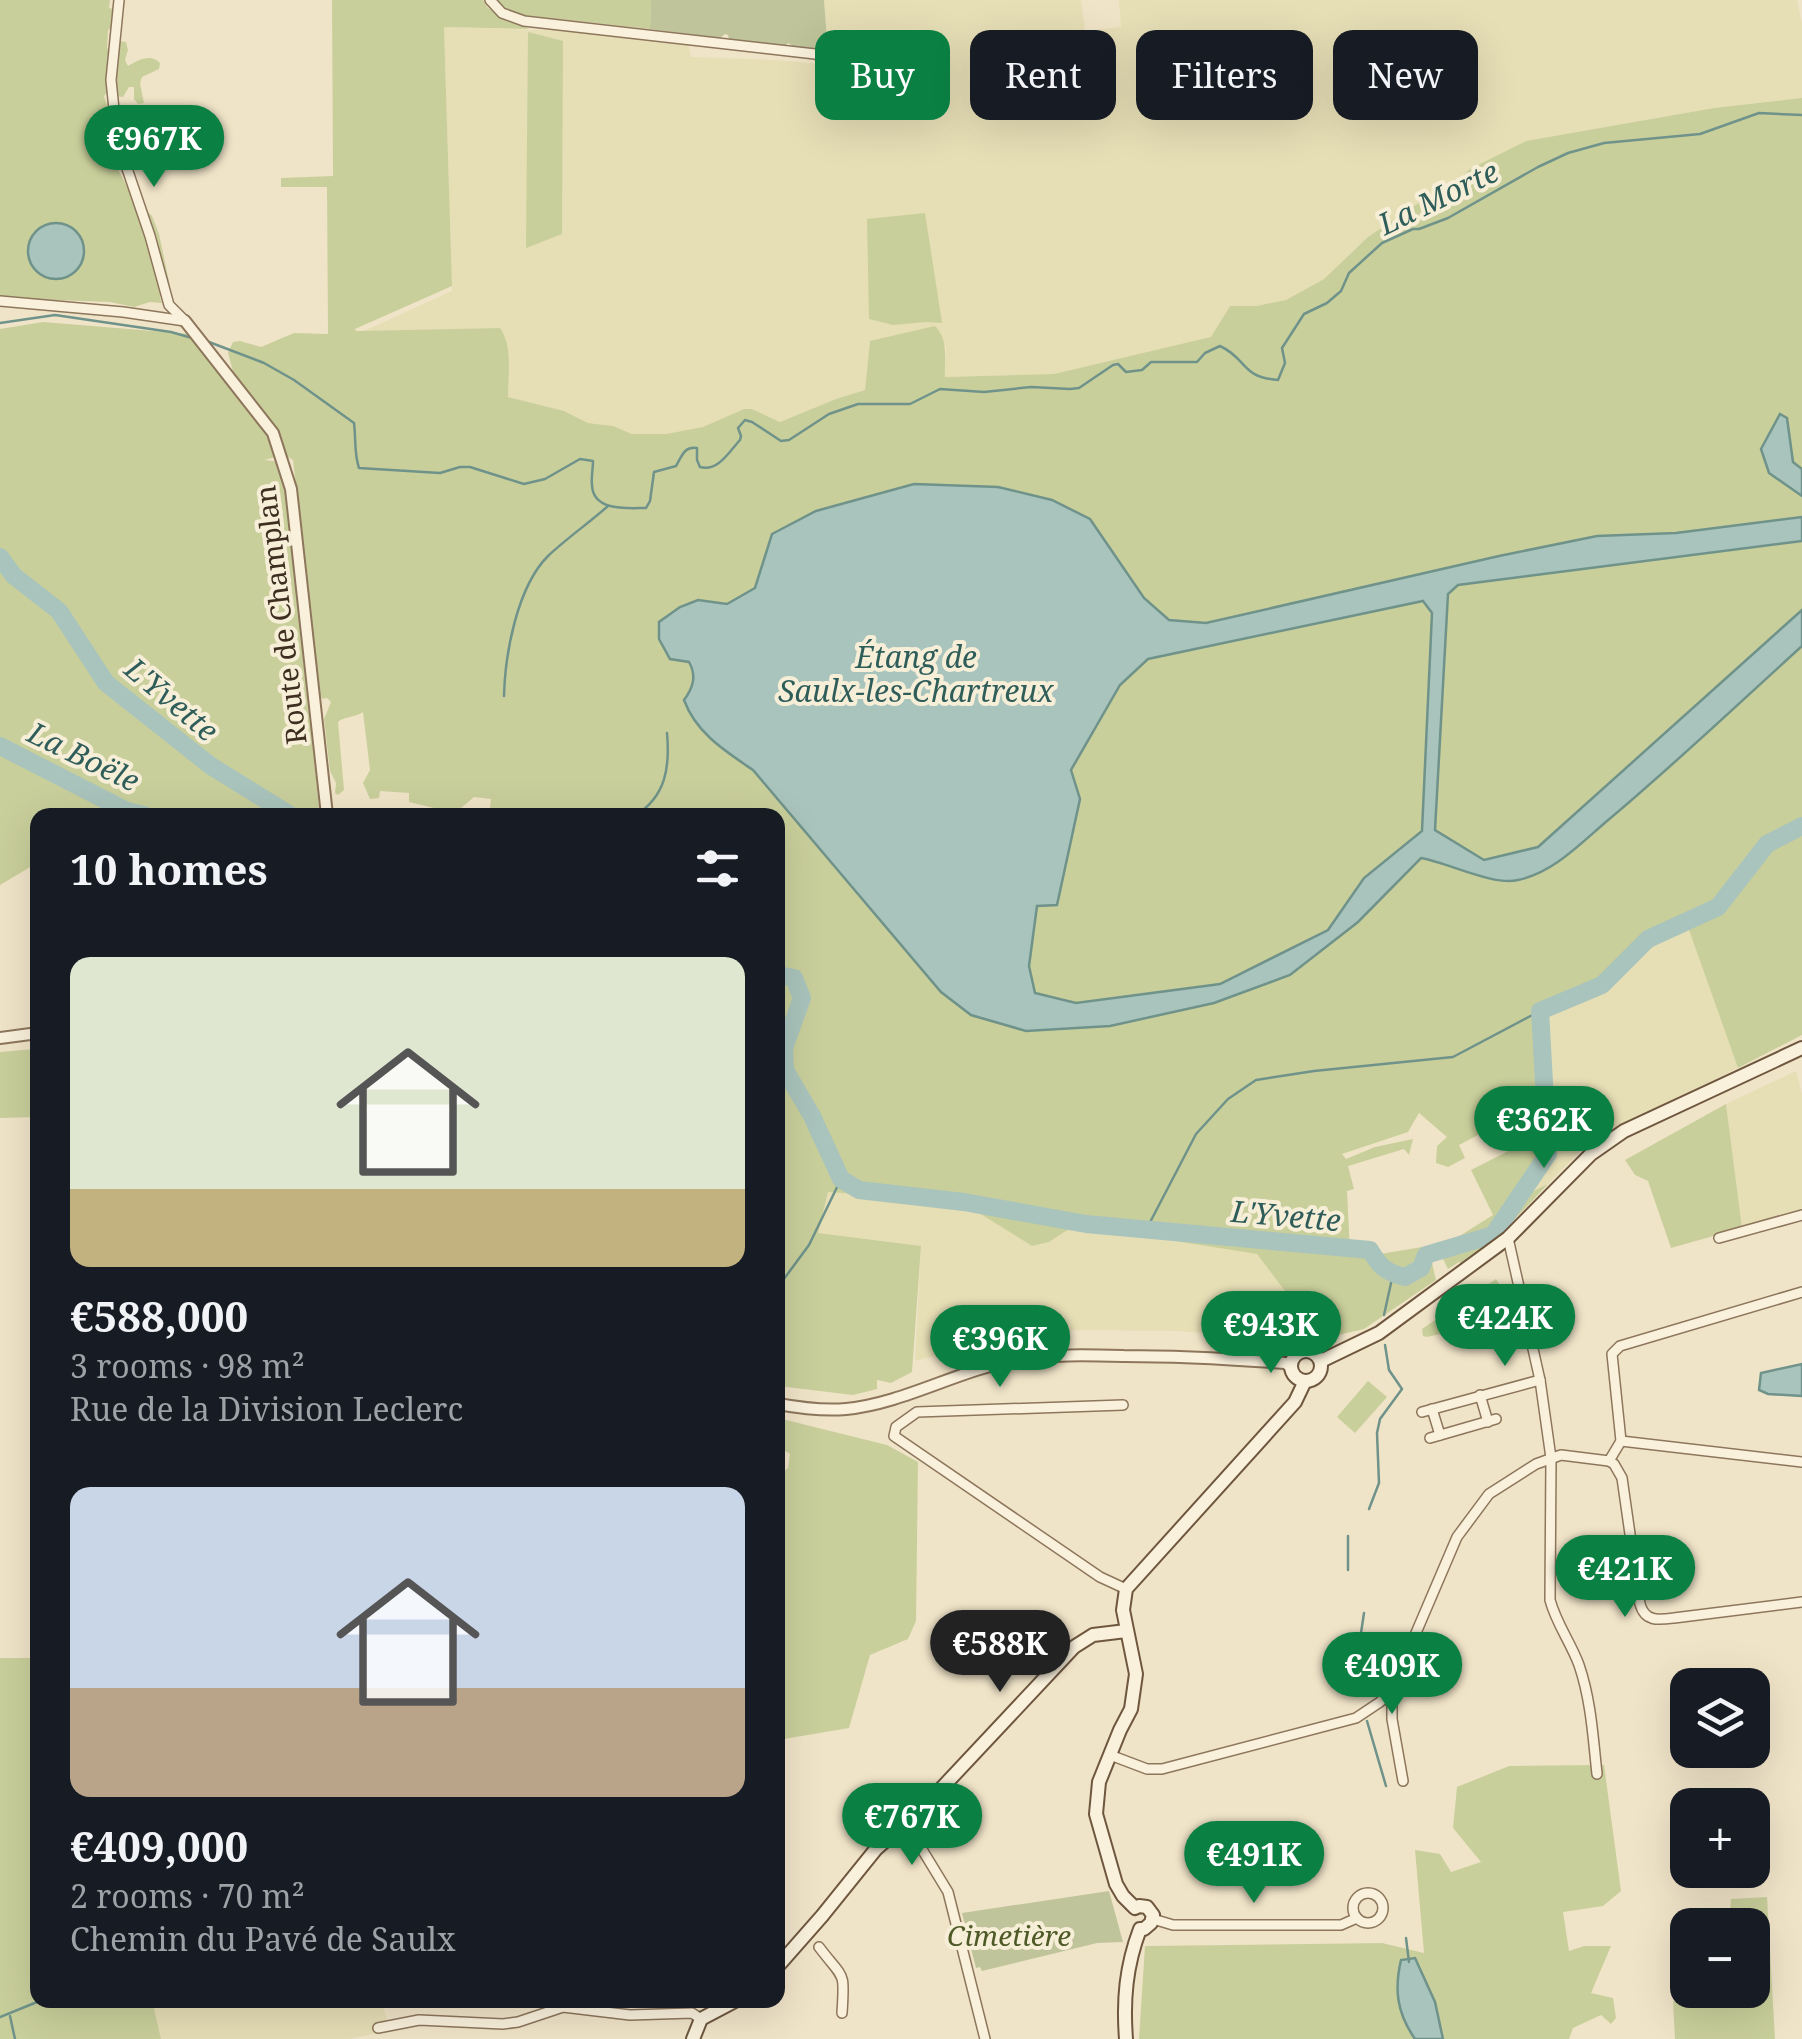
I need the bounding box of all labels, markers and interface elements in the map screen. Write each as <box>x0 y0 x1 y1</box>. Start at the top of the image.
chip: Buy <box>815 30 950 120</box>
chip: Rent <box>970 30 1116 120</box>
chip: Filters <box>1136 30 1313 120</box>
chip: New <box>1333 30 1478 120</box>
pin: €967K <box>84 105 224 190</box>
text: €967K <box>106 116 202 159</box>
water label: La Morte <box>1370 150 1505 244</box>
street label: Route de Champlan <box>245 483 315 747</box>
water label: Étang de Saulx-les-Chartreux <box>778 636 1054 711</box>
water label: L'Yvette <box>116 647 227 750</box>
water label: La Boële <box>20 711 147 801</box>
text: 10 homes <box>70 840 268 897</box>
icon: filters <box>690 841 745 896</box>
icon: home <box>318 1022 498 1202</box>
pin: €362K <box>1474 1086 1614 1171</box>
text: €362K <box>1496 1097 1592 1140</box>
water label: L'Yvette <box>1228 1190 1343 1240</box>
pin: €424K <box>1435 1284 1575 1369</box>
text: €588,000 <box>70 1287 248 1344</box>
pin: €943K <box>1201 1291 1341 1376</box>
text: €424K <box>1457 1295 1553 1338</box>
text: €943K <box>1223 1302 1319 1345</box>
pin: €396K <box>930 1305 1070 1390</box>
text: €396K <box>952 1316 1048 1359</box>
text: 3 rooms · 98 m² <box>70 1344 305 1387</box>
text: Rue de la Division Leclerc <box>70 1387 463 1430</box>
pin: €421K <box>1555 1535 1695 1620</box>
text: €421K <box>1577 1546 1673 1589</box>
icon: home <box>318 1552 498 1732</box>
pin: €588K <box>930 1610 1070 1695</box>
text: €588K <box>952 1621 1048 1664</box>
pin: €409K <box>1322 1632 1462 1717</box>
text: €409K <box>1344 1643 1440 1686</box>
map controls <box>1670 1668 1770 2008</box>
button: layers <box>1670 1668 1770 1768</box>
pin: €767K <box>842 1783 982 1868</box>
button: + <box>1670 1788 1770 1888</box>
text: €767K <box>864 1794 960 1837</box>
text: €409,000 <box>70 1817 248 1874</box>
pin: €491K <box>1184 1821 1324 1906</box>
text: €491K <box>1206 1832 1302 1875</box>
text: 2 rooms · 70 m² <box>70 1874 305 1917</box>
button: − <box>1670 1908 1770 2008</box>
park label: Cimetière <box>947 1916 1071 1954</box>
text: Chemin du Pavé de Saulx <box>70 1917 455 1960</box>

